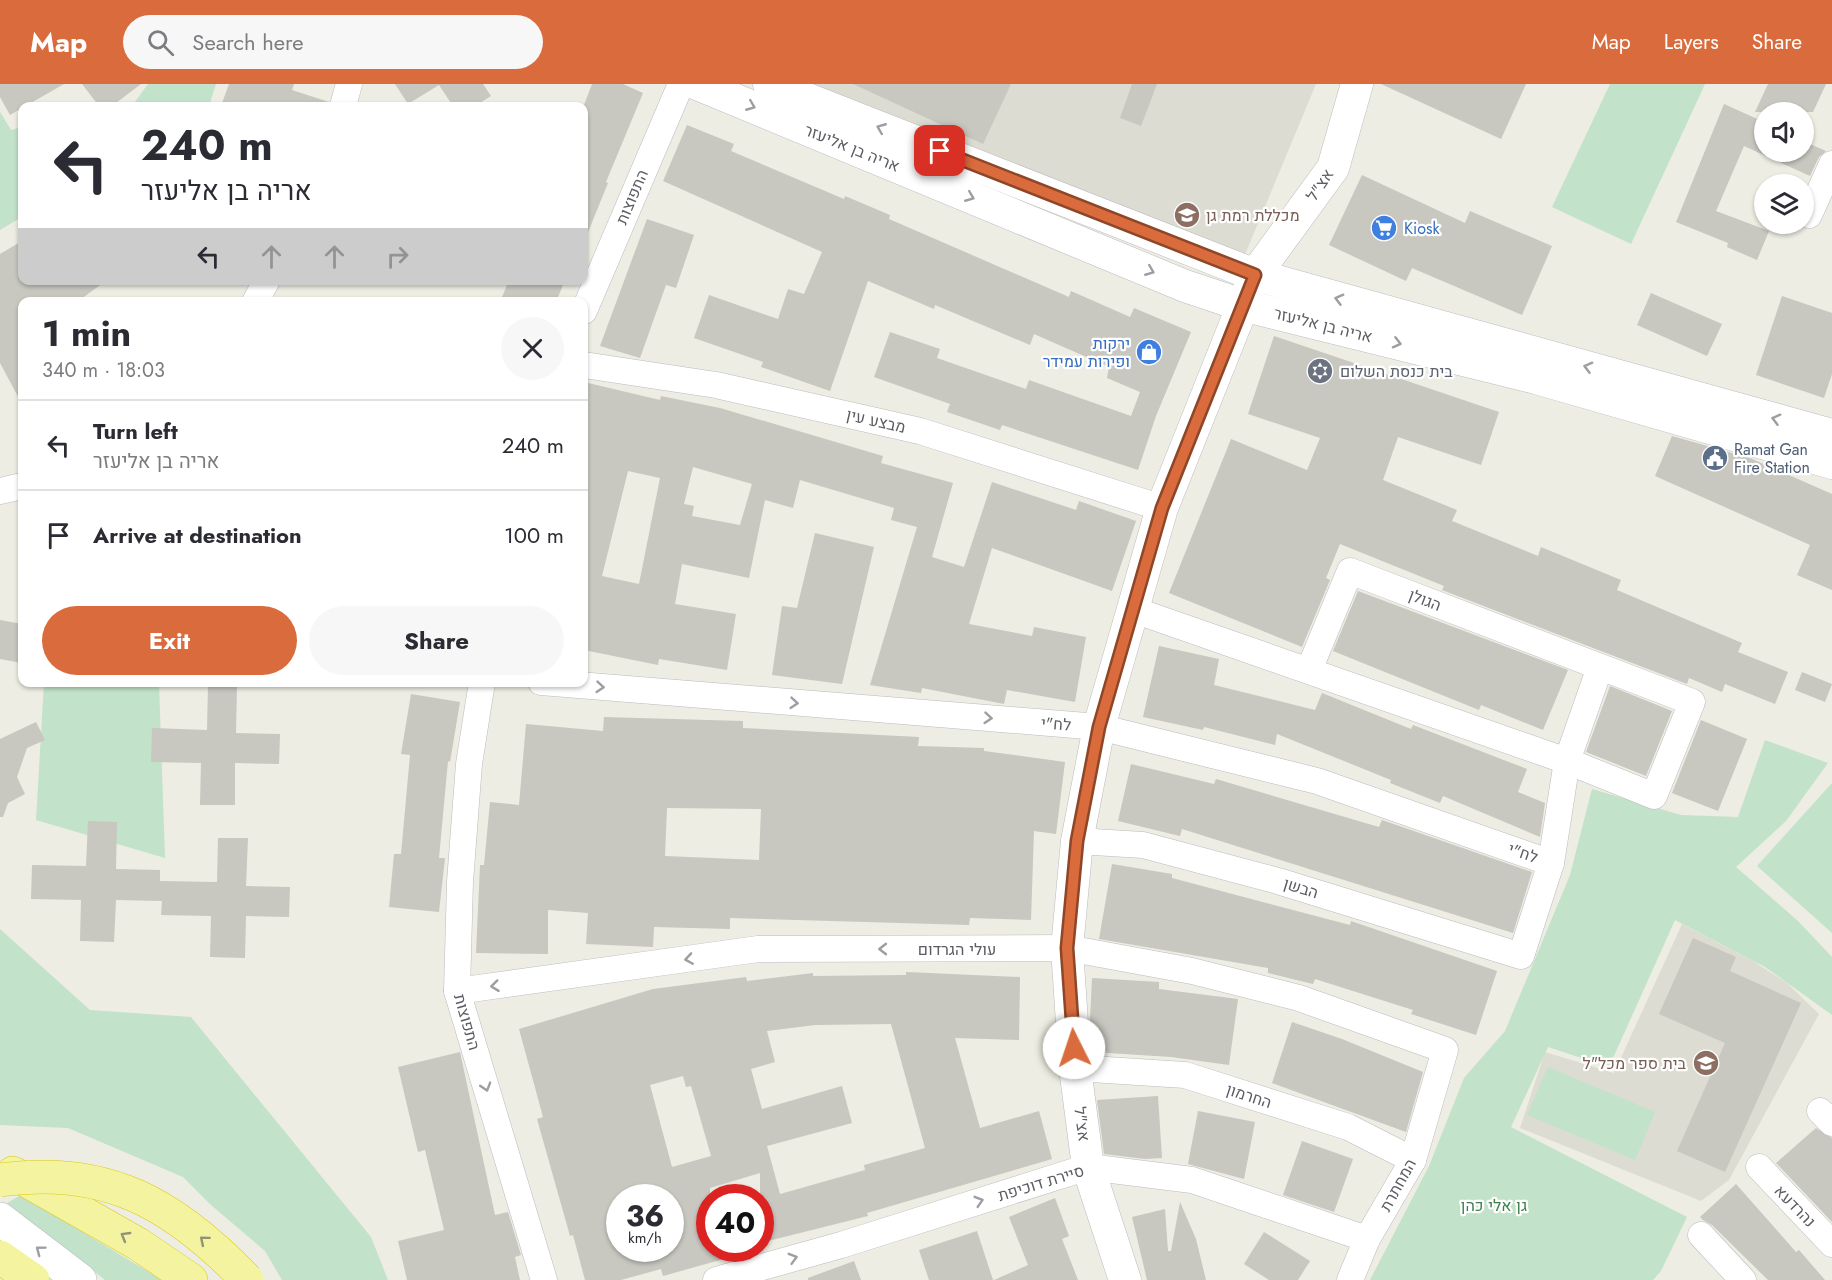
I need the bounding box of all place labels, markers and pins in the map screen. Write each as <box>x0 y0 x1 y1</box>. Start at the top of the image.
pin <box>914 125 965 176</box>
school or university icon: מכללת רמת גן <box>1172 200 1202 230</box>
place label: מכללת רמת גן <box>1206 204 1300 227</box>
supermarket icon: Kiosk <box>1369 213 1399 243</box>
place label: Kiosk <box>1404 217 1440 240</box>
place label: ירקות ופירות עמידר <box>1043 332 1130 373</box>
shop icon: ירקות ופירות עמידר <box>1134 337 1164 367</box>
synagogue icon: בית כנסת השלום <box>1305 356 1335 386</box>
place label: בית כנסת השלום <box>1340 360 1453 383</box>
place label: Ramat Gan Fire Station <box>1734 438 1810 479</box>
public building icon: Ramat Gan Fire Station <box>1700 443 1730 473</box>
school or university icon: בית ספר מכל"ל <box>1691 1048 1721 1078</box>
place label: בית ספר מכל"ל <box>1582 1052 1687 1075</box>

